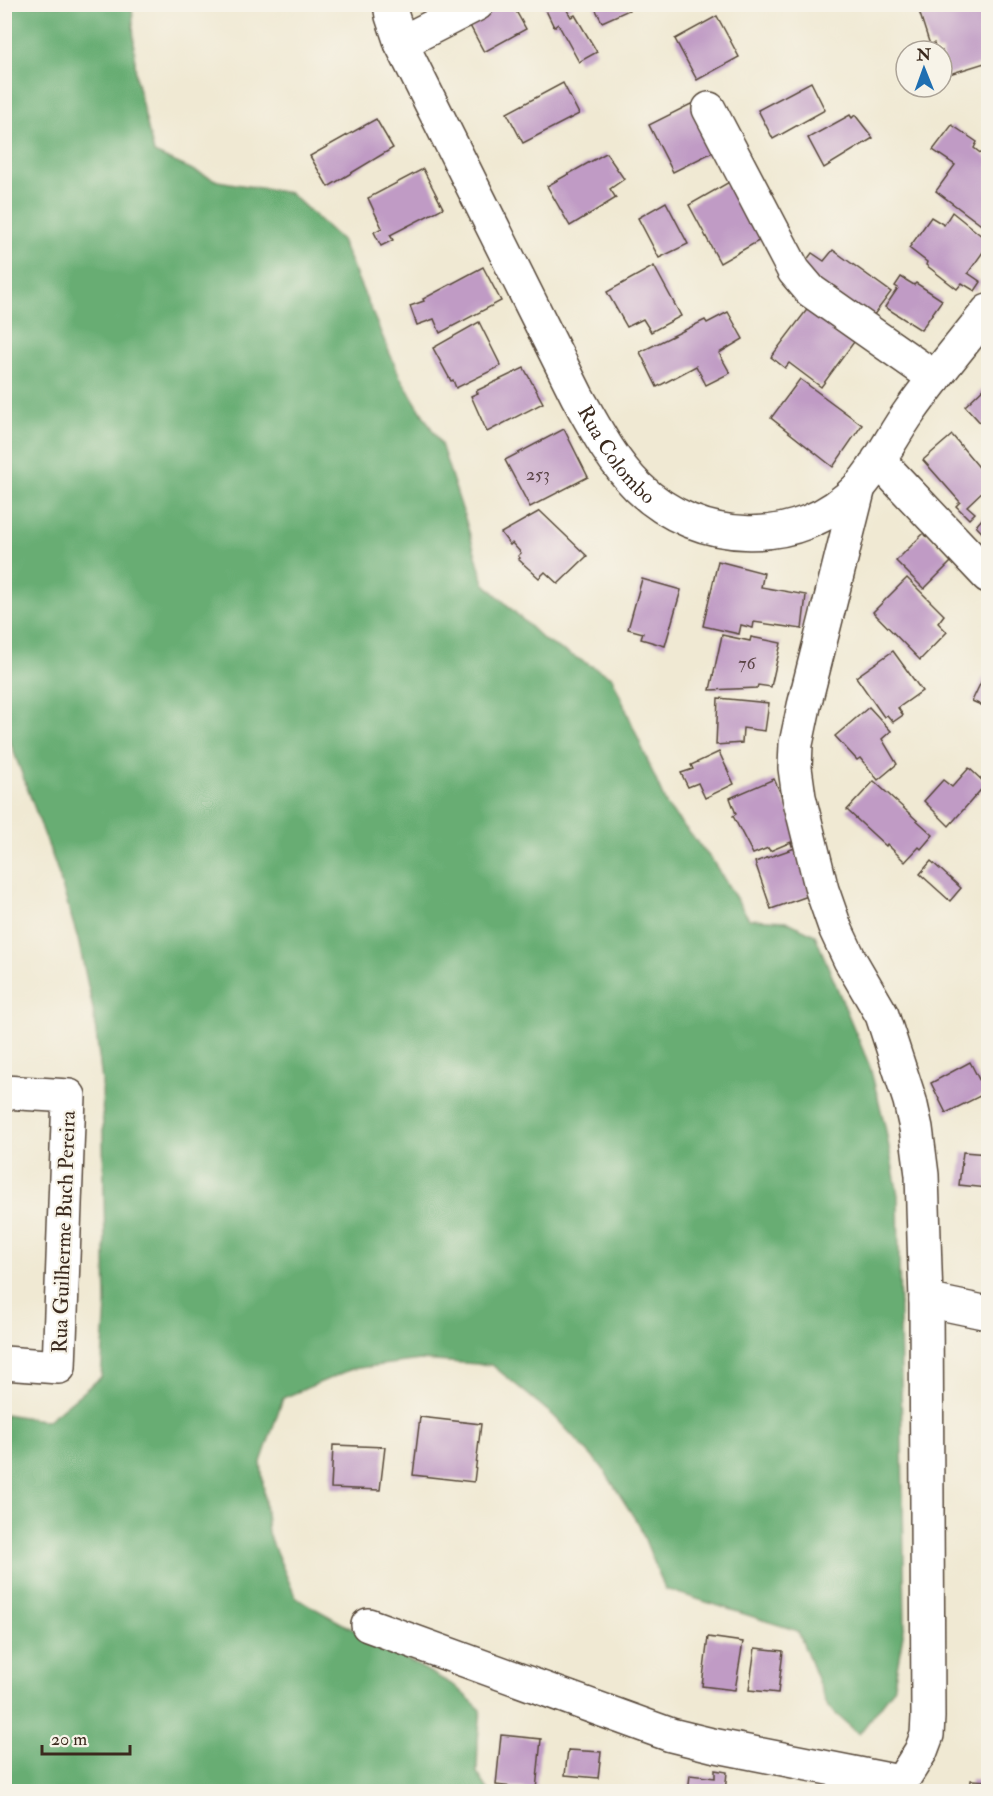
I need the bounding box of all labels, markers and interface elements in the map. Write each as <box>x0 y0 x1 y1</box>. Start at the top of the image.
north arrow <box>894 39 954 99</box>
text: N <box>915 45 932 65</box>
street label: Rua Colombo <box>571 401 661 510</box>
house number: 253 <box>526 463 550 486</box>
house number: 76 <box>738 652 757 675</box>
street label: Rua Guilherme Buch Pereira <box>46 1110 82 1354</box>
scale bar <box>42 1718 130 1756</box>
text: 20 m <box>51 1728 87 1751</box>

